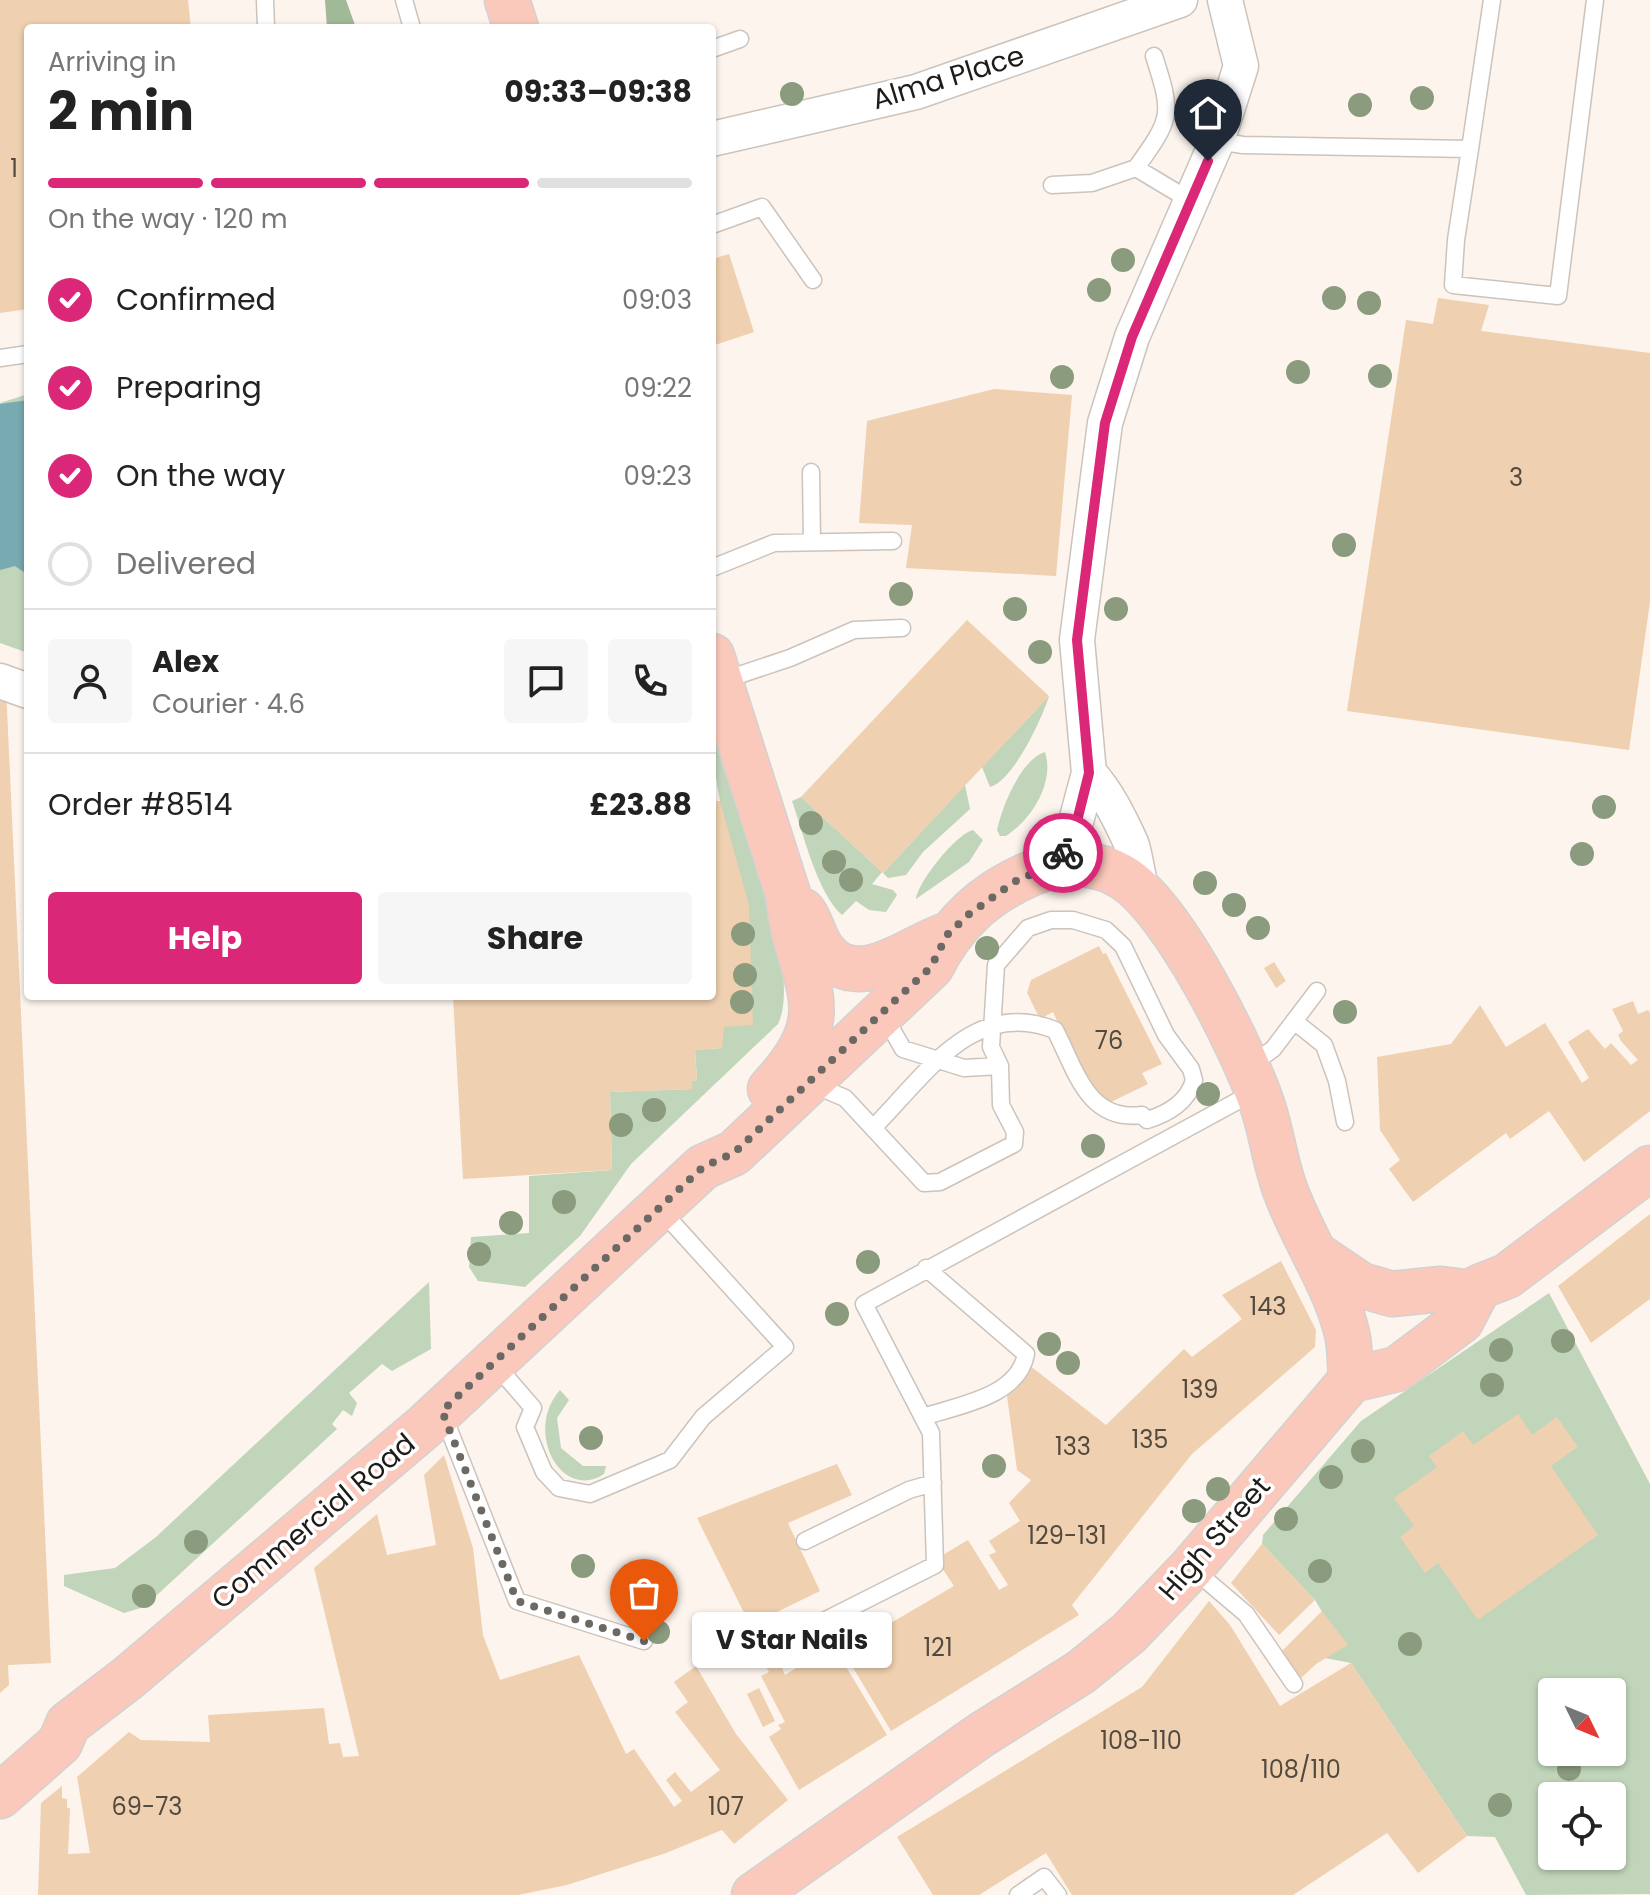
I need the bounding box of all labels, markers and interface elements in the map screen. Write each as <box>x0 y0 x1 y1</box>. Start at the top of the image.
street label: Alma Place <box>867 36 1029 119</box>
text: Arriving in <box>48 44 177 80</box>
text: 09:33–09:38 <box>504 70 692 113</box>
text: 2 min <box>48 75 194 148</box>
pin <box>1174 79 1242 161</box>
icon: home <box>1186 91 1230 135</box>
house number: 1 <box>10 152 18 185</box>
text: On the way · 120 m <box>48 201 287 237</box>
icon: check <box>48 278 92 322</box>
text: Confirmed <box>116 278 276 321</box>
text: 09:03 <box>622 282 692 318</box>
icon: check <box>48 366 92 410</box>
text: Preparing <box>116 366 262 409</box>
text: 09:22 <box>624 370 692 406</box>
icon: check <box>48 454 92 498</box>
text: On the way <box>116 454 285 497</box>
text: 09:23 <box>623 458 692 494</box>
house number: 3 <box>1509 461 1523 494</box>
text: Delivered <box>116 542 256 585</box>
button: person <box>48 639 132 723</box>
button: chat <box>504 639 588 723</box>
button: phone <box>608 639 692 723</box>
text: Alex <box>152 640 219 683</box>
text: Courier · 4.6 <box>152 686 305 722</box>
text: Order #8514 <box>48 783 232 826</box>
text: £23.88 <box>589 783 692 826</box>
courier <box>1023 813 1103 893</box>
icon: bike <box>1041 831 1085 875</box>
button: Help <box>48 892 362 984</box>
button: Share <box>378 892 692 984</box>
house number: 76 <box>1095 1024 1123 1057</box>
house number: 143 <box>1250 1290 1286 1323</box>
house number: 139 <box>1182 1373 1218 1406</box>
house number: 135 <box>1132 1423 1168 1456</box>
street label: Commercial Road <box>203 1424 424 1618</box>
house number: 133 <box>1055 1430 1091 1463</box>
street label: High Street <box>1150 1468 1279 1609</box>
house number: 129-131 <box>1027 1519 1107 1552</box>
pin <box>610 1559 678 1641</box>
icon: bag <box>622 1571 666 1615</box>
callout: V Star Nails <box>692 1613 892 1669</box>
text: V Star Nails <box>716 1622 868 1658</box>
house number: 121 <box>923 1631 953 1664</box>
north arrow <box>1538 1678 1626 1766</box>
map controls <box>1538 1678 1626 1870</box>
house number: 108-110 <box>1100 1724 1182 1757</box>
house number: 108/110 <box>1261 1753 1341 1786</box>
button: locate <box>1538 1782 1626 1870</box>
house number: 69-73 <box>112 1790 182 1823</box>
house number: 107 <box>708 1790 744 1823</box>

